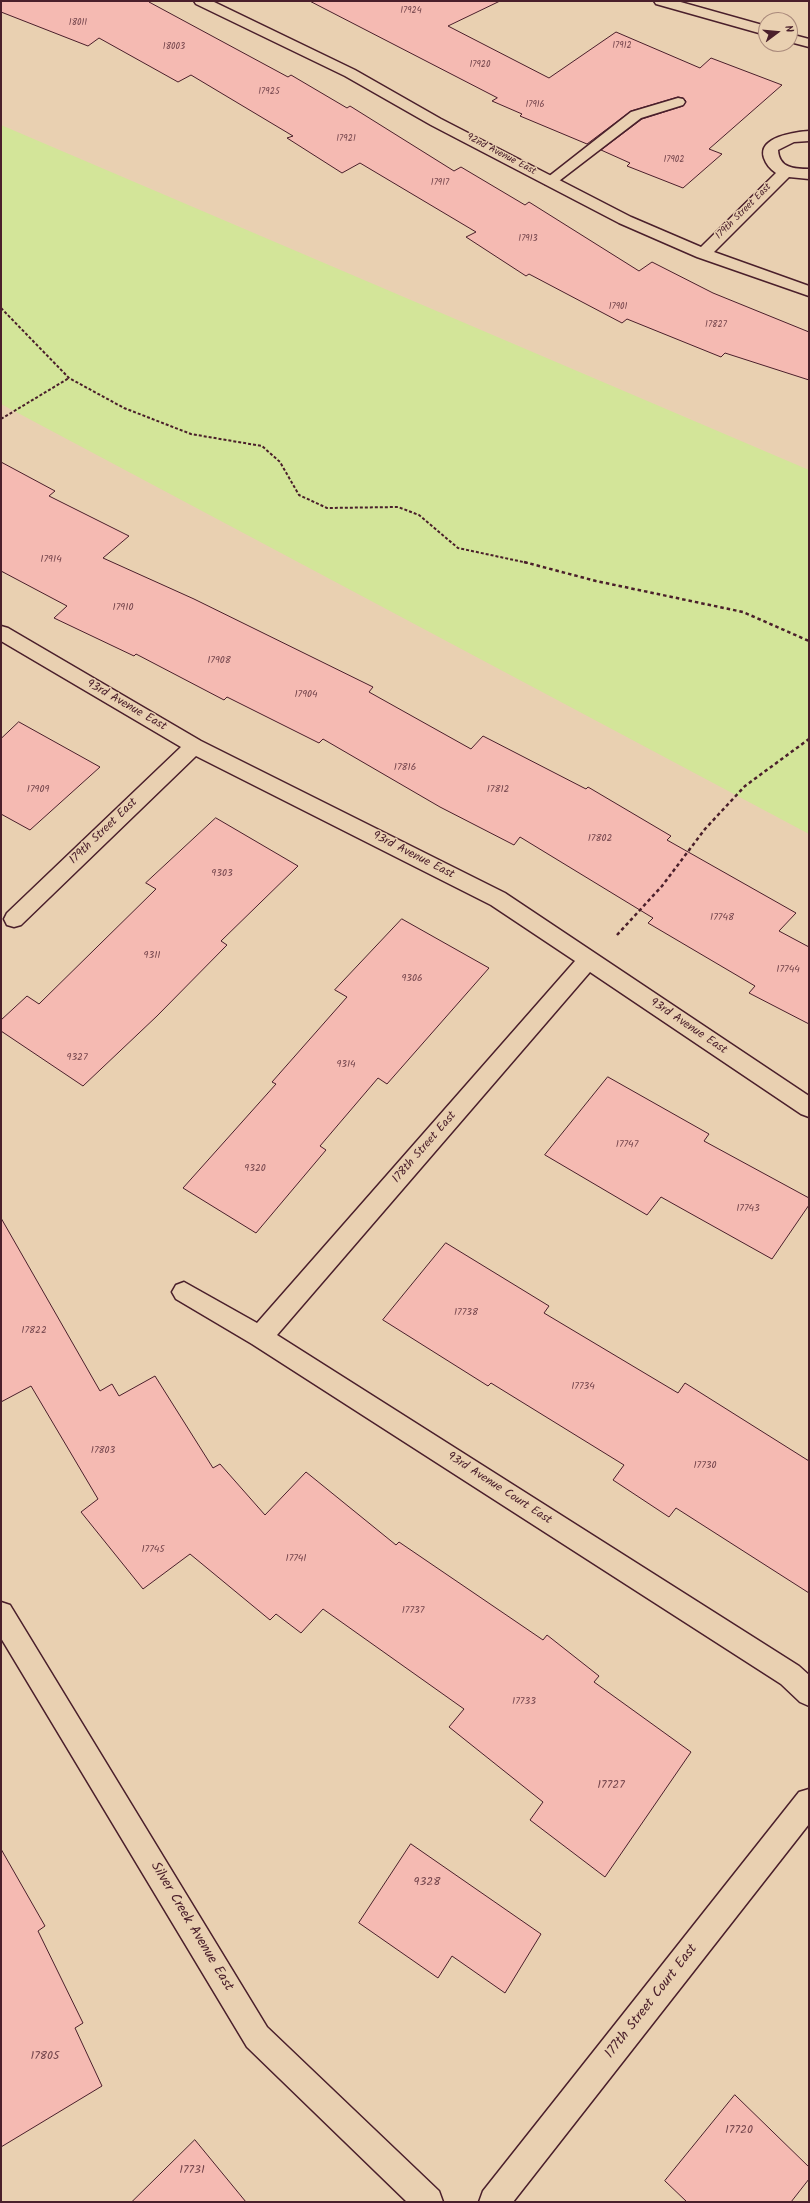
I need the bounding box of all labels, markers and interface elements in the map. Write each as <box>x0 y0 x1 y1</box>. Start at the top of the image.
house number: 17924 <box>400 6 422 16</box>
north arrow <box>758 12 798 52</box>
house number: 18011 <box>69 18 87 28</box>
text: N <box>779 23 798 35</box>
house number: 17912 <box>612 41 632 51</box>
house number: 18003 <box>163 42 185 52</box>
house number: 17920 <box>469 60 491 70</box>
house number: 17925 <box>258 87 280 97</box>
house number: 17916 <box>525 100 545 110</box>
street label: 92nd Avenue East <box>464 132 538 178</box>
house number: 17921 <box>336 134 356 144</box>
house number: 17902 <box>663 155 685 165</box>
house number: 17917 <box>431 178 449 188</box>
street label: 179th Street East <box>714 182 774 242</box>
house number: 17913 <box>518 234 538 244</box>
house number: 17901 <box>609 302 627 312</box>
house number: 17827 <box>705 320 727 330</box>
house number: 17914 <box>40 554 62 566</box>
house number: 17910 <box>113 602 133 614</box>
house number: 17908 <box>207 655 231 667</box>
street label: 93rd Avenue East <box>83 677 169 735</box>
house number: 17904 <box>294 689 318 701</box>
house number: 17816 <box>394 762 416 774</box>
house number: 17909 <box>27 784 49 796</box>
house number: 17812 <box>487 784 509 796</box>
street label: 179th Street East <box>67 796 141 868</box>
street label: 93rd Avenue East <box>370 829 456 883</box>
house number: 17802 <box>588 833 612 845</box>
house number: 9303 <box>211 868 233 880</box>
house number: 17748 <box>710 912 734 924</box>
house number: 9311 <box>144 950 160 962</box>
house number: 17744 <box>776 964 800 976</box>
house number: 9306 <box>401 973 423 985</box>
street label: 93rd Avenue East <box>647 996 729 1058</box>
house number: 9327 <box>66 1052 88 1064</box>
house number: 9314 <box>336 1059 356 1071</box>
street label: 178th Street East <box>390 1109 460 1187</box>
house number: 17747 <box>616 1139 638 1151</box>
house number: 9320 <box>244 1163 266 1175</box>
house number: 17743 <box>736 1203 760 1215</box>
house number: 17738 <box>454 1307 478 1319</box>
house number: 17822 <box>21 1325 47 1337</box>
house number: 17734 <box>571 1381 595 1393</box>
house number: 17803 <box>91 1445 115 1457</box>
street label: 93rd Avenue Court East <box>444 1450 554 1528</box>
house number: 17730 <box>693 1460 717 1472</box>
house number: 17745 <box>141 1544 165 1556</box>
house number: 17741 <box>285 1553 307 1565</box>
house number: 17737 <box>402 1605 424 1617</box>
house number: 17733 <box>512 1696 536 1708</box>
house number: 17727 <box>597 1779 625 1793</box>
street label: Silver Creek Avenue East <box>146 1859 236 1995</box>
house number: 9328 <box>414 1876 440 1890</box>
street label: 177th Street Court East <box>602 1942 702 2062</box>
house number: 17805 <box>31 2050 59 2064</box>
house number: 17720 <box>725 2124 753 2138</box>
house number: 17731 <box>179 2164 205 2178</box>

